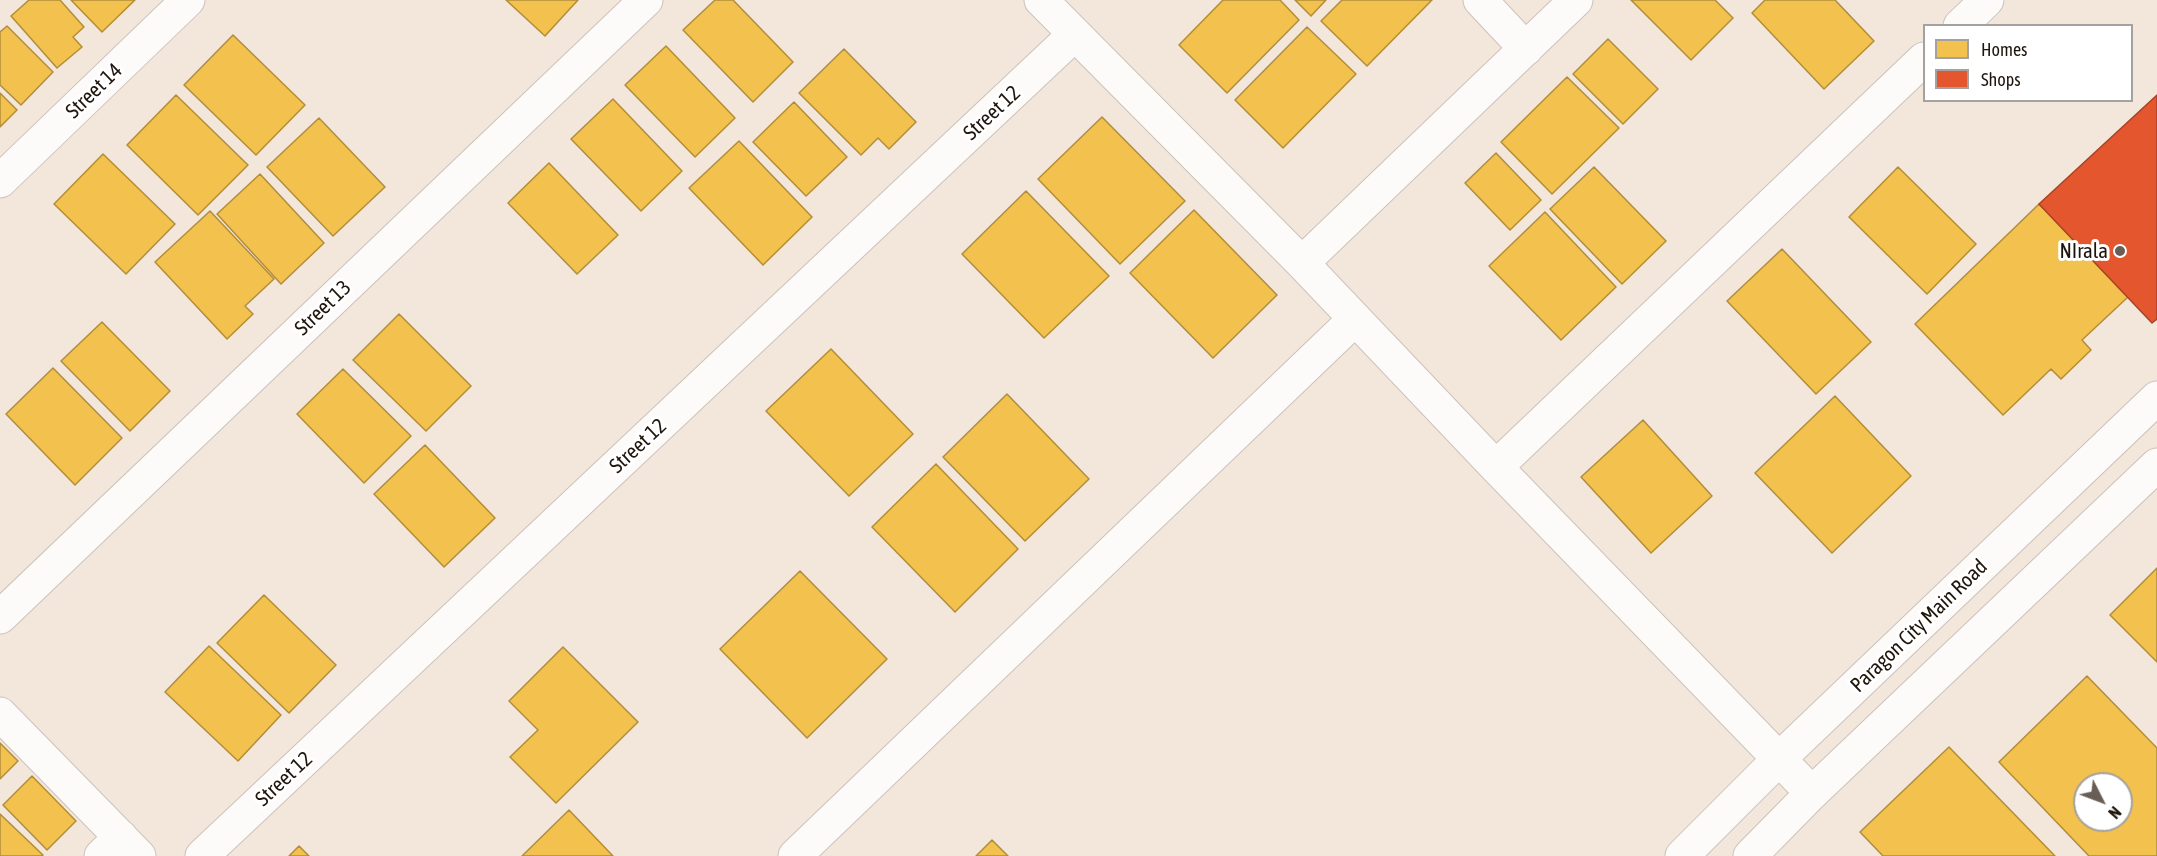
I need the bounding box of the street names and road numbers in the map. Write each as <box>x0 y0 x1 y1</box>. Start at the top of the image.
street label: Street 14 <box>61 58 127 124</box>
street label: Street 12 <box>958 80 1026 146</box>
street label: Street 13 <box>290 275 356 341</box>
street label: Street 12 <box>604 413 672 479</box>
street label: Paragon City Main Road <box>1845 554 1993 698</box>
street label: Street 12 <box>250 746 318 812</box>

